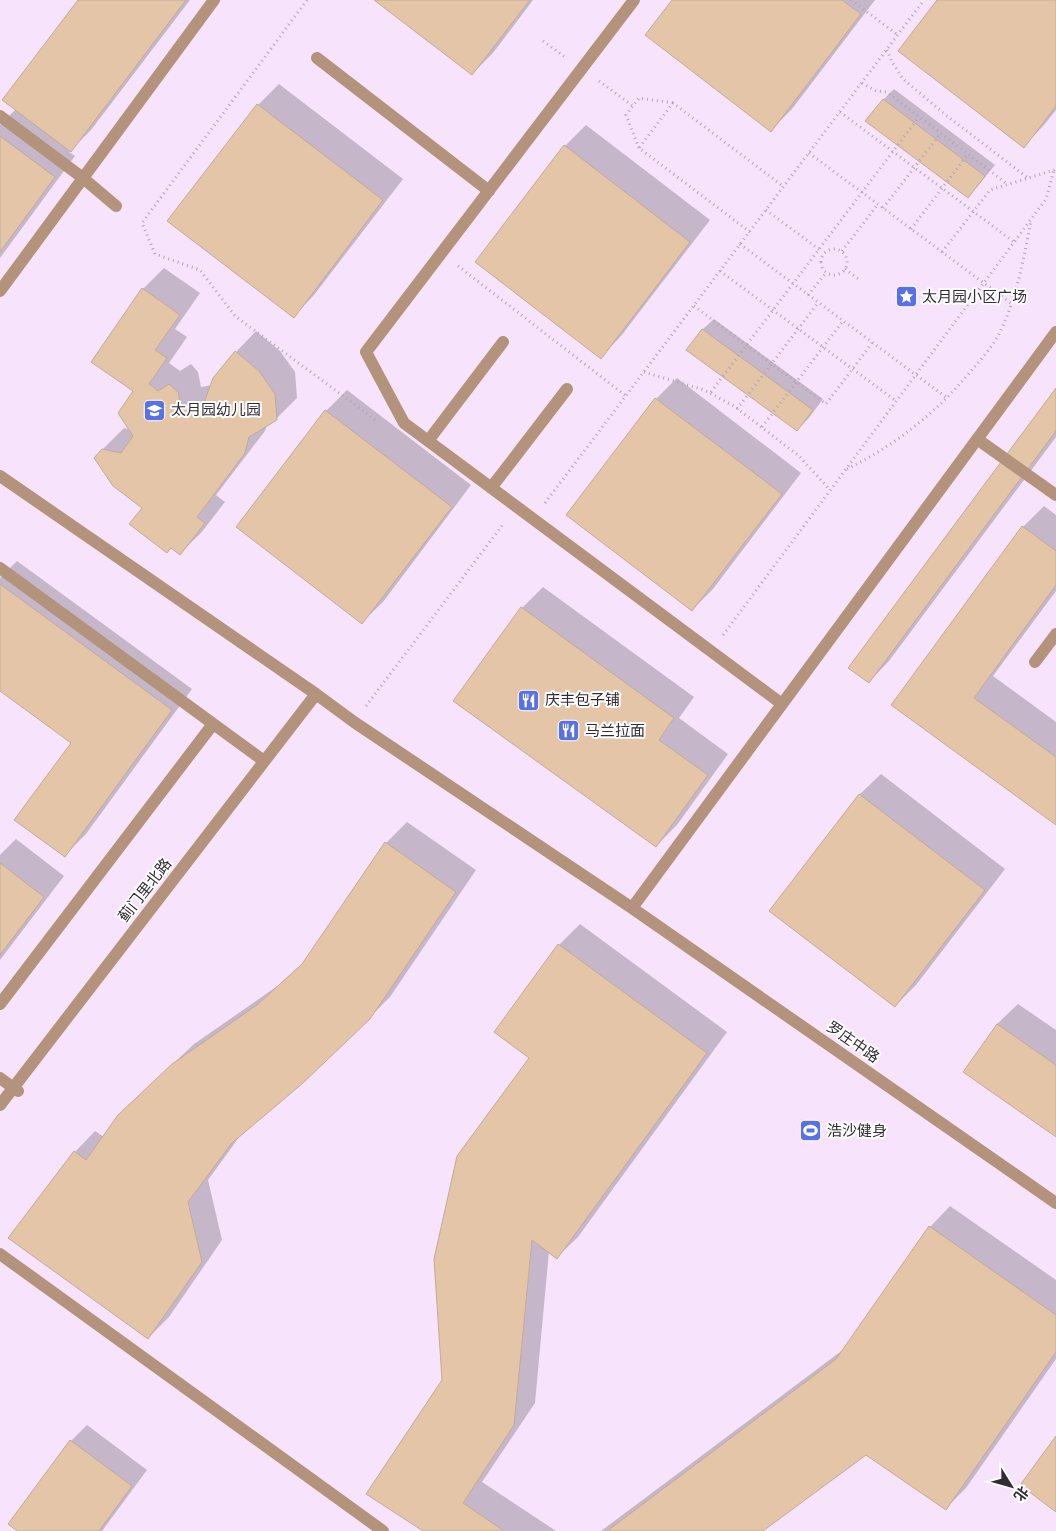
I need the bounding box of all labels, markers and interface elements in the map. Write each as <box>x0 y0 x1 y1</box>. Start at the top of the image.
place icon: 太月园小区广场 <box>894 285 918 309</box>
place label: 太月园小区广场 <box>922 288 1027 306</box>
school or university icon: 太月园幼儿园 <box>143 398 167 422</box>
place label: 太月园幼儿园 <box>171 401 261 419</box>
restaurant icon: 庆丰包子铺 <box>517 688 541 712</box>
place label: 庆丰包子铺 <box>545 691 620 709</box>
restaurant icon: 马兰拉面 <box>557 719 581 743</box>
place label: 马兰拉面 <box>585 722 645 740</box>
street label: 蓟门里北路 <box>115 855 175 925</box>
street label: 罗庄中路 <box>823 1017 883 1067</box>
sports icon: 浩沙健身 <box>799 1119 823 1143</box>
place label: 浩沙健身 <box>827 1122 887 1140</box>
north arrow <box>986 1461 1036 1511</box>
text: 北 <box>1011 1483 1032 1504</box>

